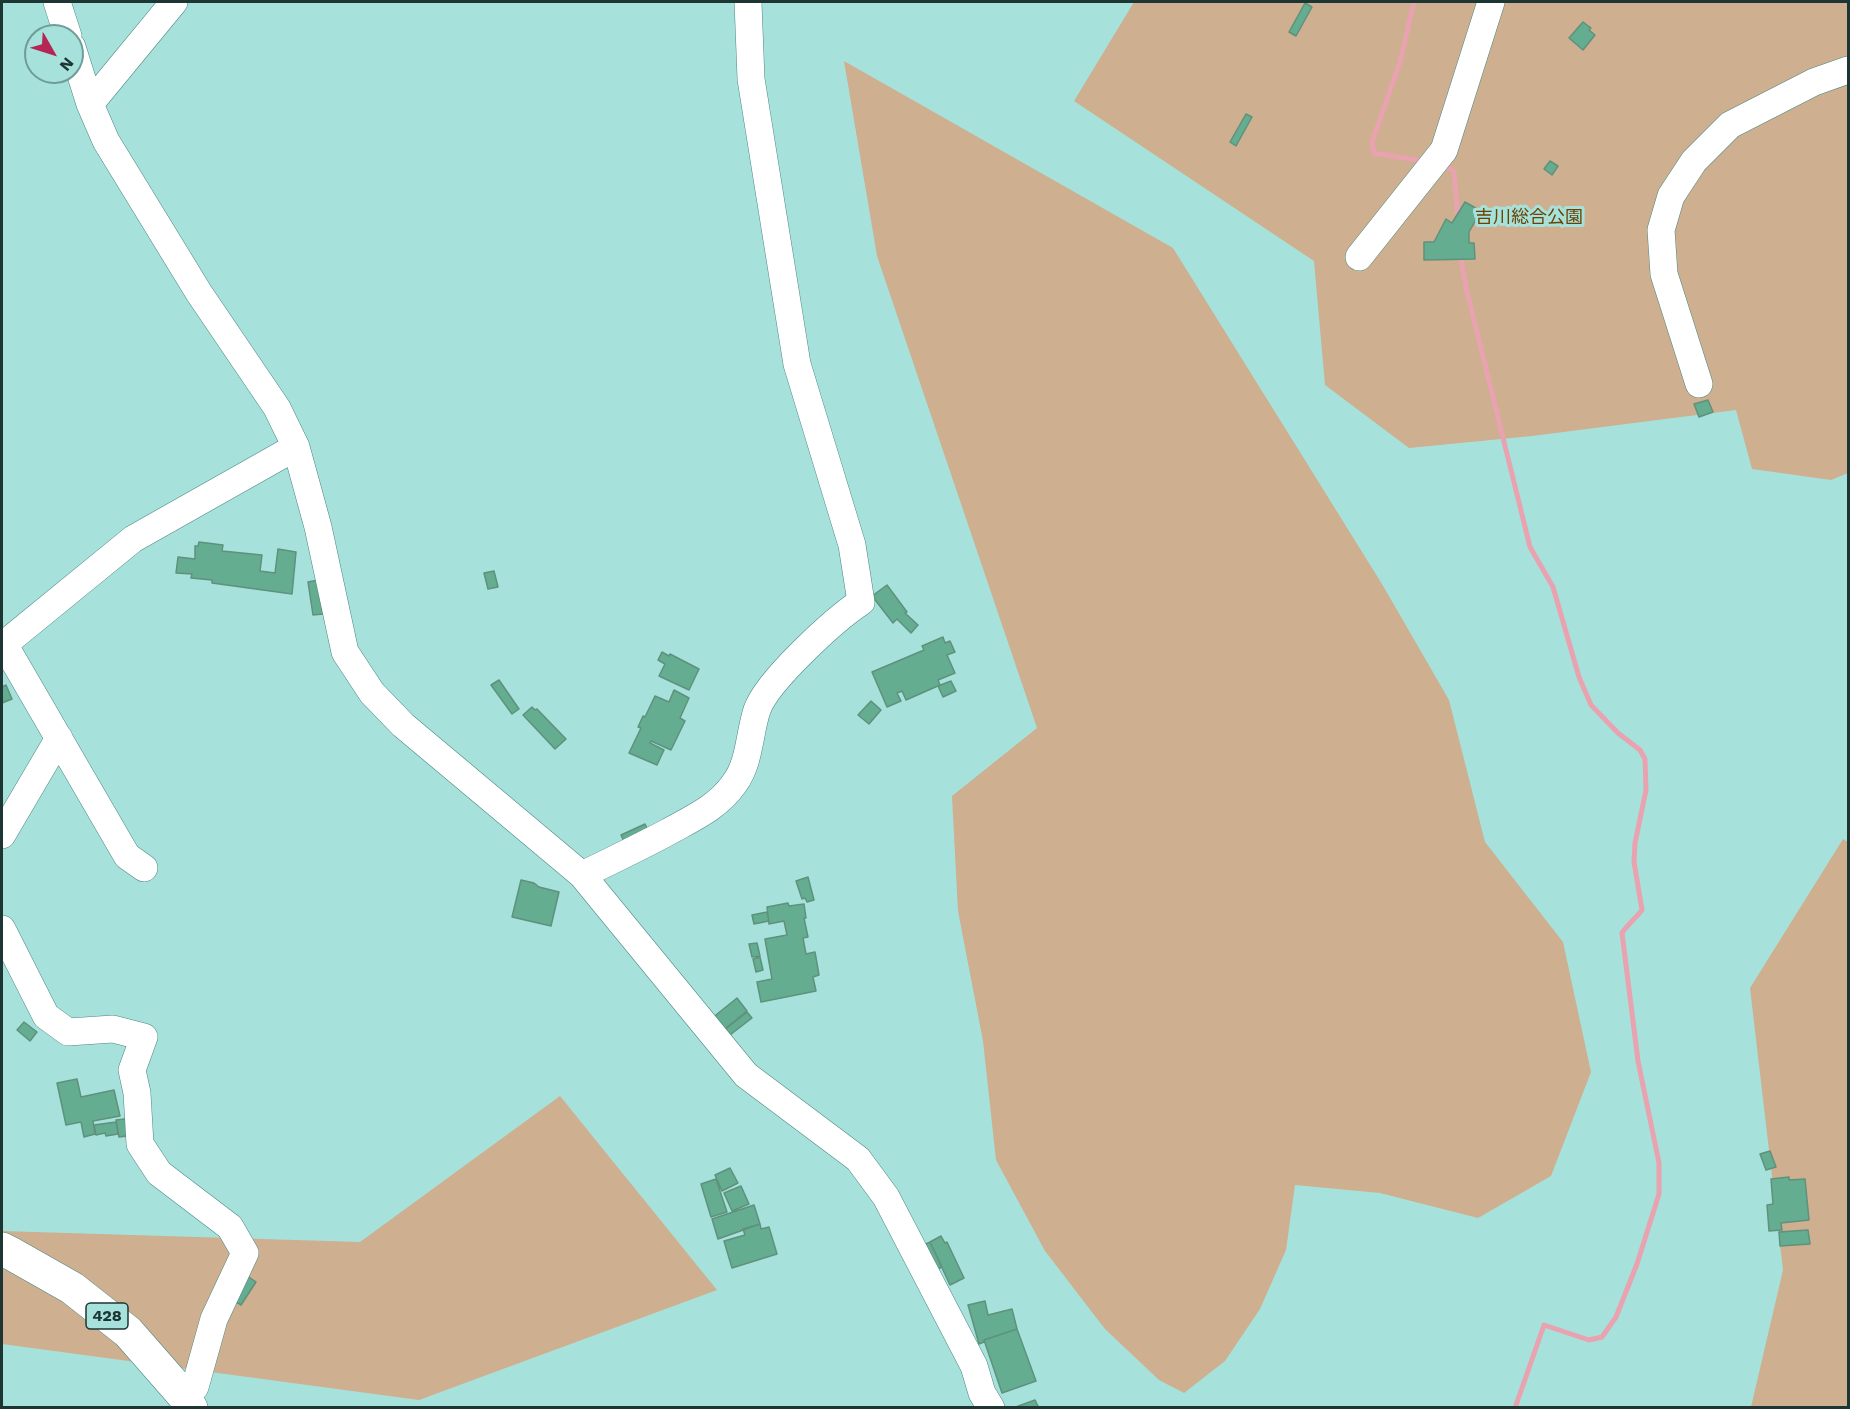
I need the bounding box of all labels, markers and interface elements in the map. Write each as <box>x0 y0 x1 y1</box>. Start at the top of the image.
north arrow <box>24 24 84 84</box>
text: N <box>56 54 78 75</box>
park label: 吉川総合公園 <box>1475 207 1583 229</box>
road number: 428 <box>86 1303 128 1329</box>

